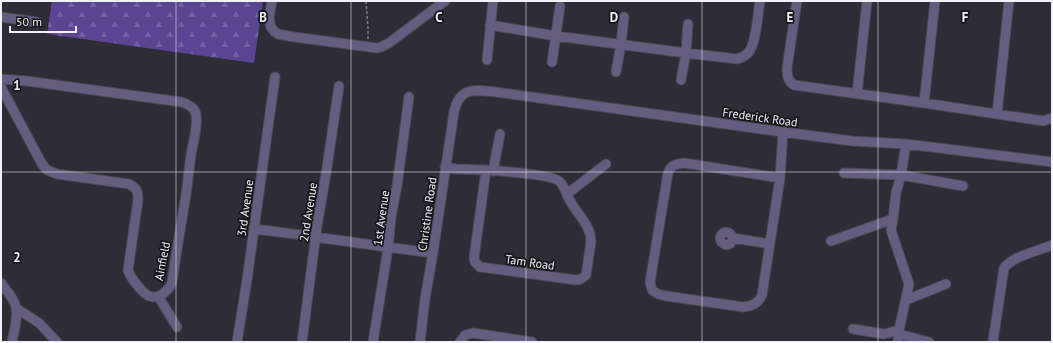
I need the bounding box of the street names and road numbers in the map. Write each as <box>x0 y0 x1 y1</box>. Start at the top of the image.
street label: Frederick Road <box>722 104 798 130</box>
street label: Christine Road <box>414 176 440 252</box>
street label: 3rd Avenue <box>234 179 256 237</box>
street label: 2nd Avenue <box>296 181 320 243</box>
street label: 1st Avenue <box>370 189 392 247</box>
street label: Ainfield <box>151 240 173 282</box>
street label: Tam Road <box>504 251 556 273</box>

